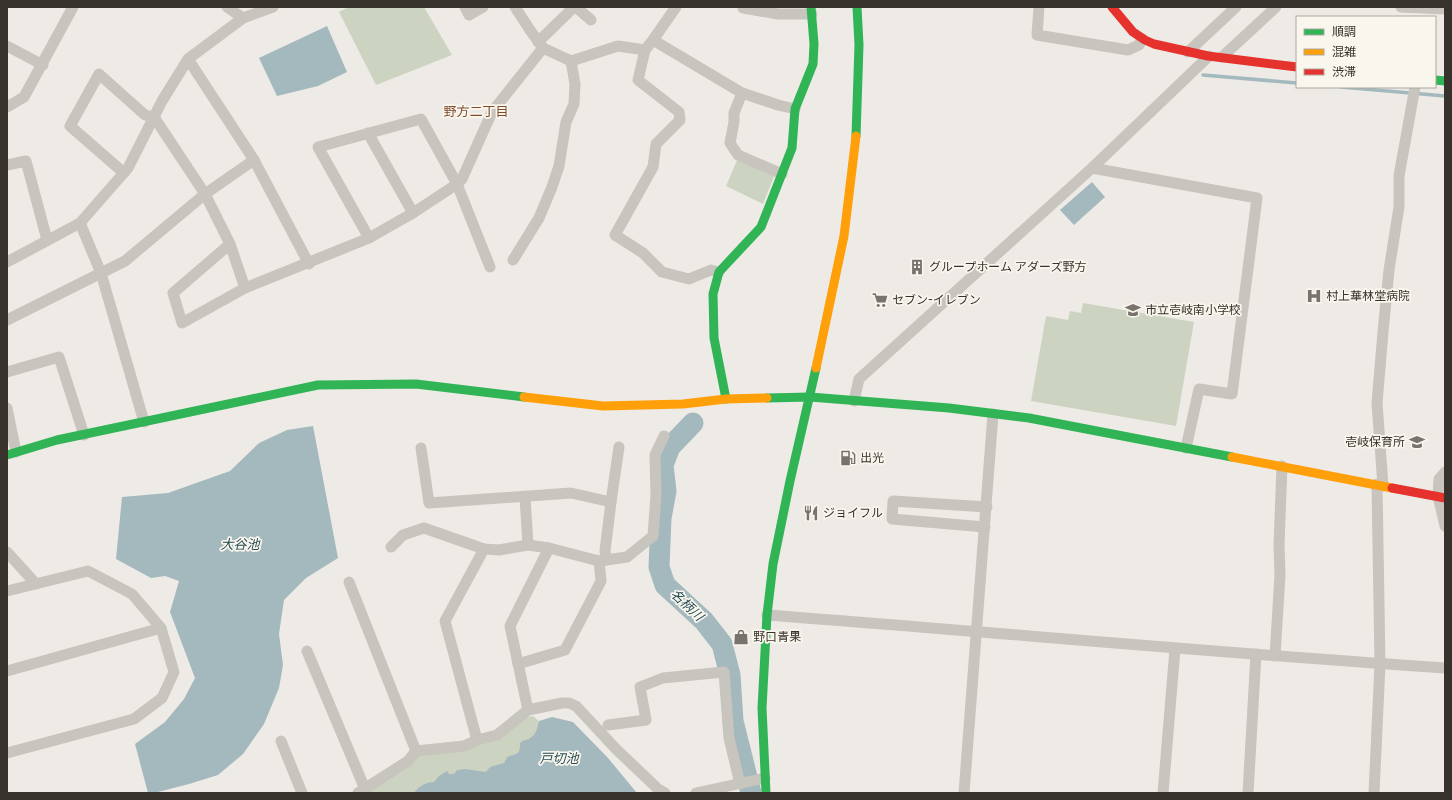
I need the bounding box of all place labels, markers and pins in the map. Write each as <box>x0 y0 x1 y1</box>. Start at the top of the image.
building icon: グループホーム アダーズ野方 <box>908 258 926 276</box>
place label: グループホーム アダーズ野方 <box>929 260 1087 274</box>
hospital icon: 村上華林堂病院 <box>1305 287 1323 305</box>
place label: 村上華林堂病院 <box>1326 289 1410 303</box>
supermarket icon: セブン-イレブン <box>871 291 889 309</box>
place label: セブン-イレブン <box>892 293 981 307</box>
school or university icon: 市立壱岐南小学校 <box>1124 301 1142 319</box>
place label: 市立壱岐南小学校 <box>1145 303 1241 317</box>
school or university icon: 壱岐保育所 <box>1408 433 1426 451</box>
place label: 壱岐保育所 <box>1345 435 1405 449</box>
fuel station icon: 出光 <box>839 449 857 467</box>
place label: 出光 <box>860 451 884 465</box>
restaurant icon: ジョイフル <box>802 504 820 522</box>
place label: ジョイフル <box>823 506 883 520</box>
shop icon: 野口青果 <box>732 628 750 646</box>
place label: 野口青果 <box>753 630 801 644</box>

